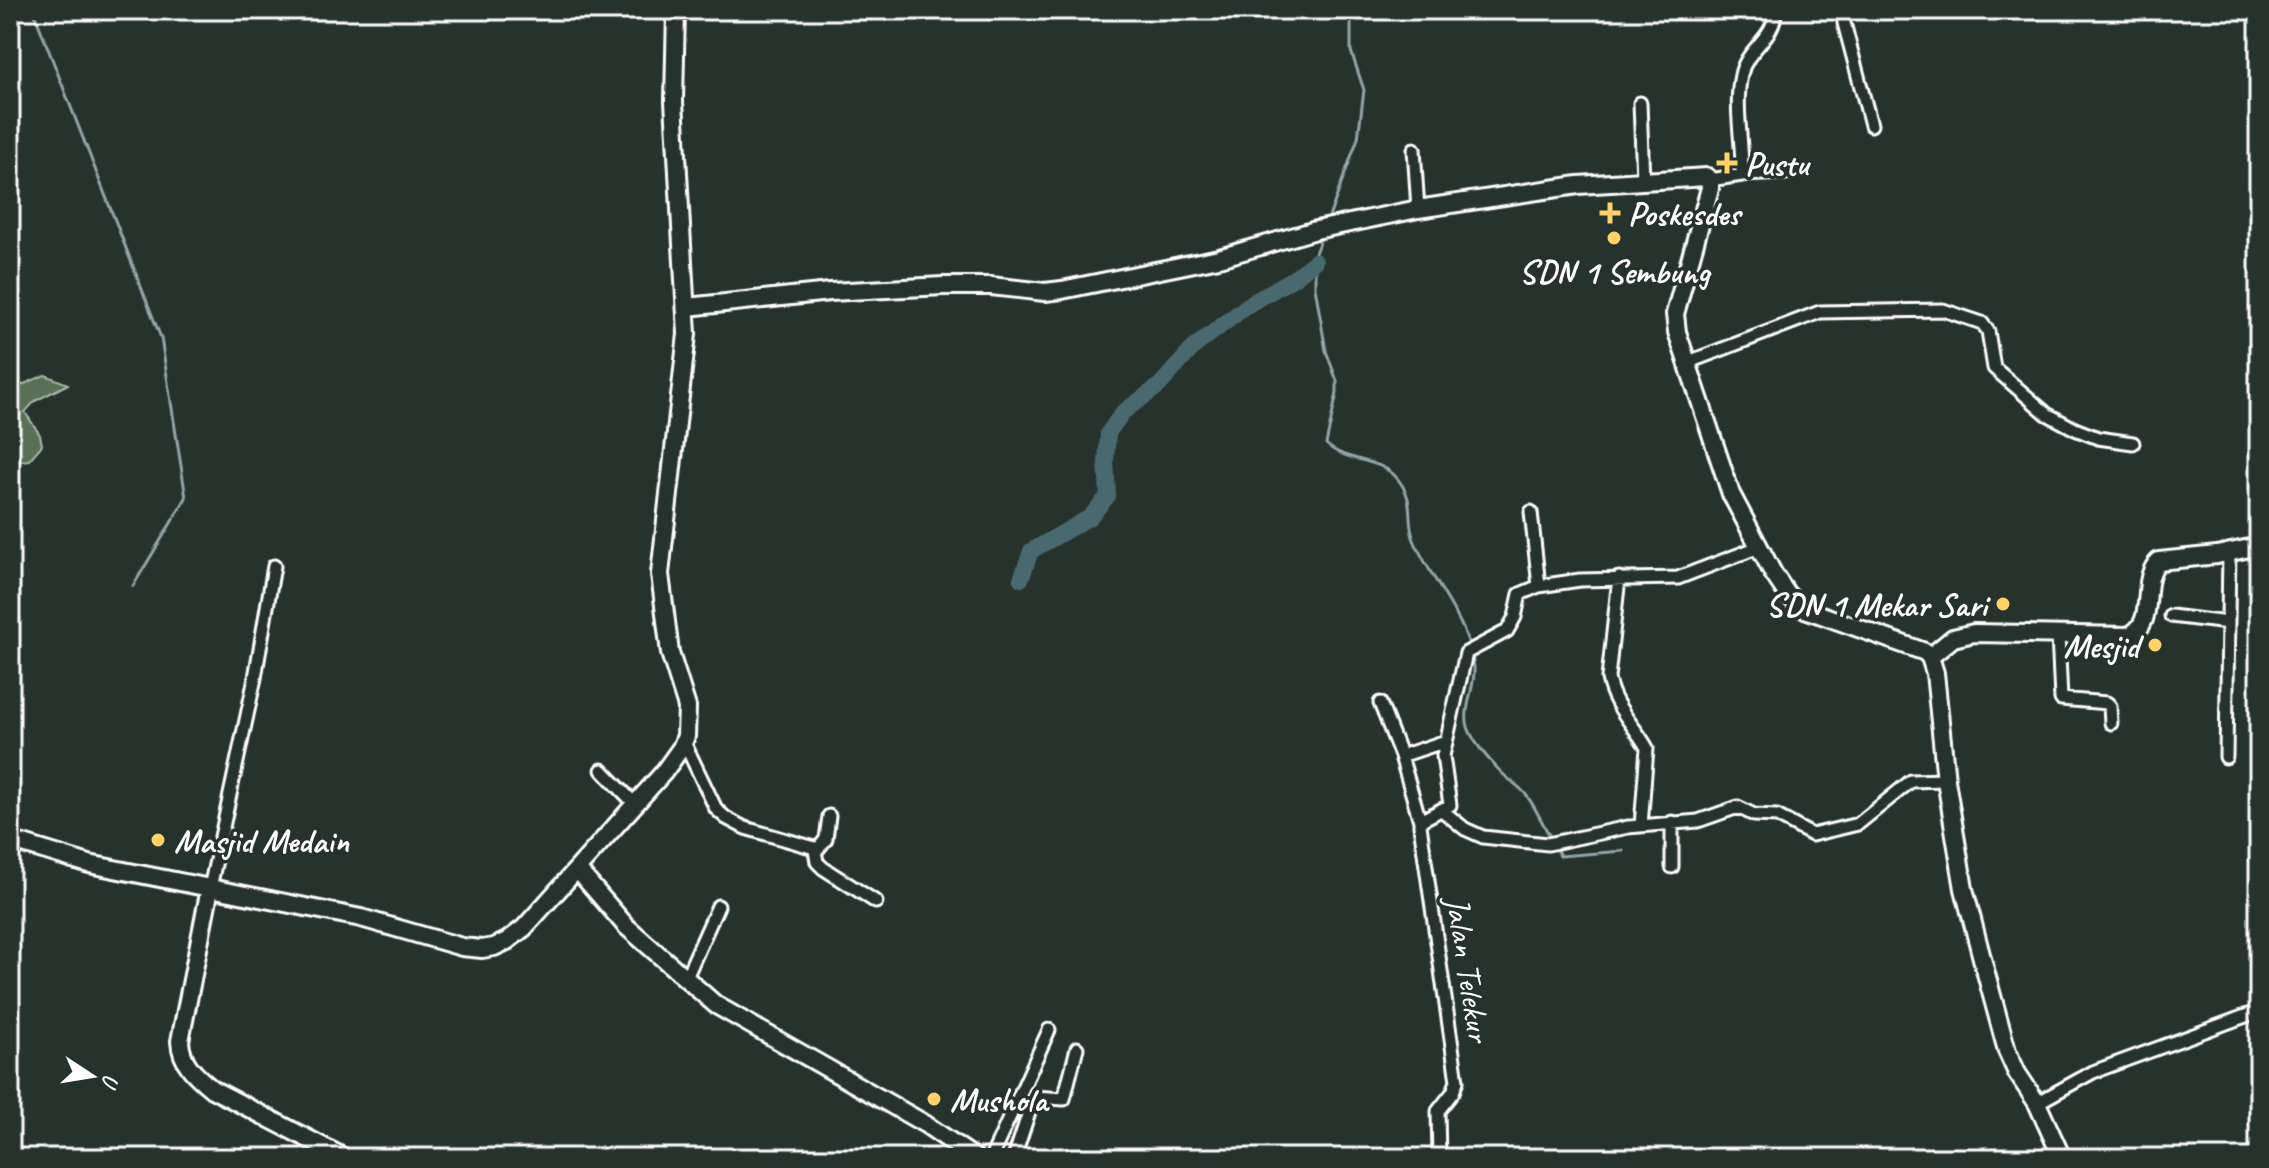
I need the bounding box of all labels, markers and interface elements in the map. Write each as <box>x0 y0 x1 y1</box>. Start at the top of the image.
place label: Pustu <box>1745 142 1812 185</box>
marker: Pustu <box>1716 152 1738 174</box>
place label: Poskesdes <box>1628 192 1743 235</box>
marker: Poskesdes <box>1599 202 1621 224</box>
marker: SDN 1 Sembung <box>1605 229 1623 247</box>
place label: SDN 1 Sembung <box>1519 250 1712 293</box>
place label: SDN 1 Mekar Sari <box>1766 583 1991 626</box>
marker: SDN 1 Mekar Sari <box>1994 595 2012 613</box>
place label: Mesjid <box>2063 624 2144 667</box>
marker: Mesjid <box>2146 636 2164 654</box>
place label: Masjid Medain <box>174 819 350 862</box>
marker: Masjid Medain <box>149 831 167 849</box>
street label: Jalan Telekur <box>1435 891 1502 1048</box>
north arrow <box>52 1036 132 1116</box>
text: U <box>95 1072 125 1092</box>
place label: Mushola <box>950 1078 1050 1121</box>
marker: Mushola <box>925 1090 943 1108</box>

